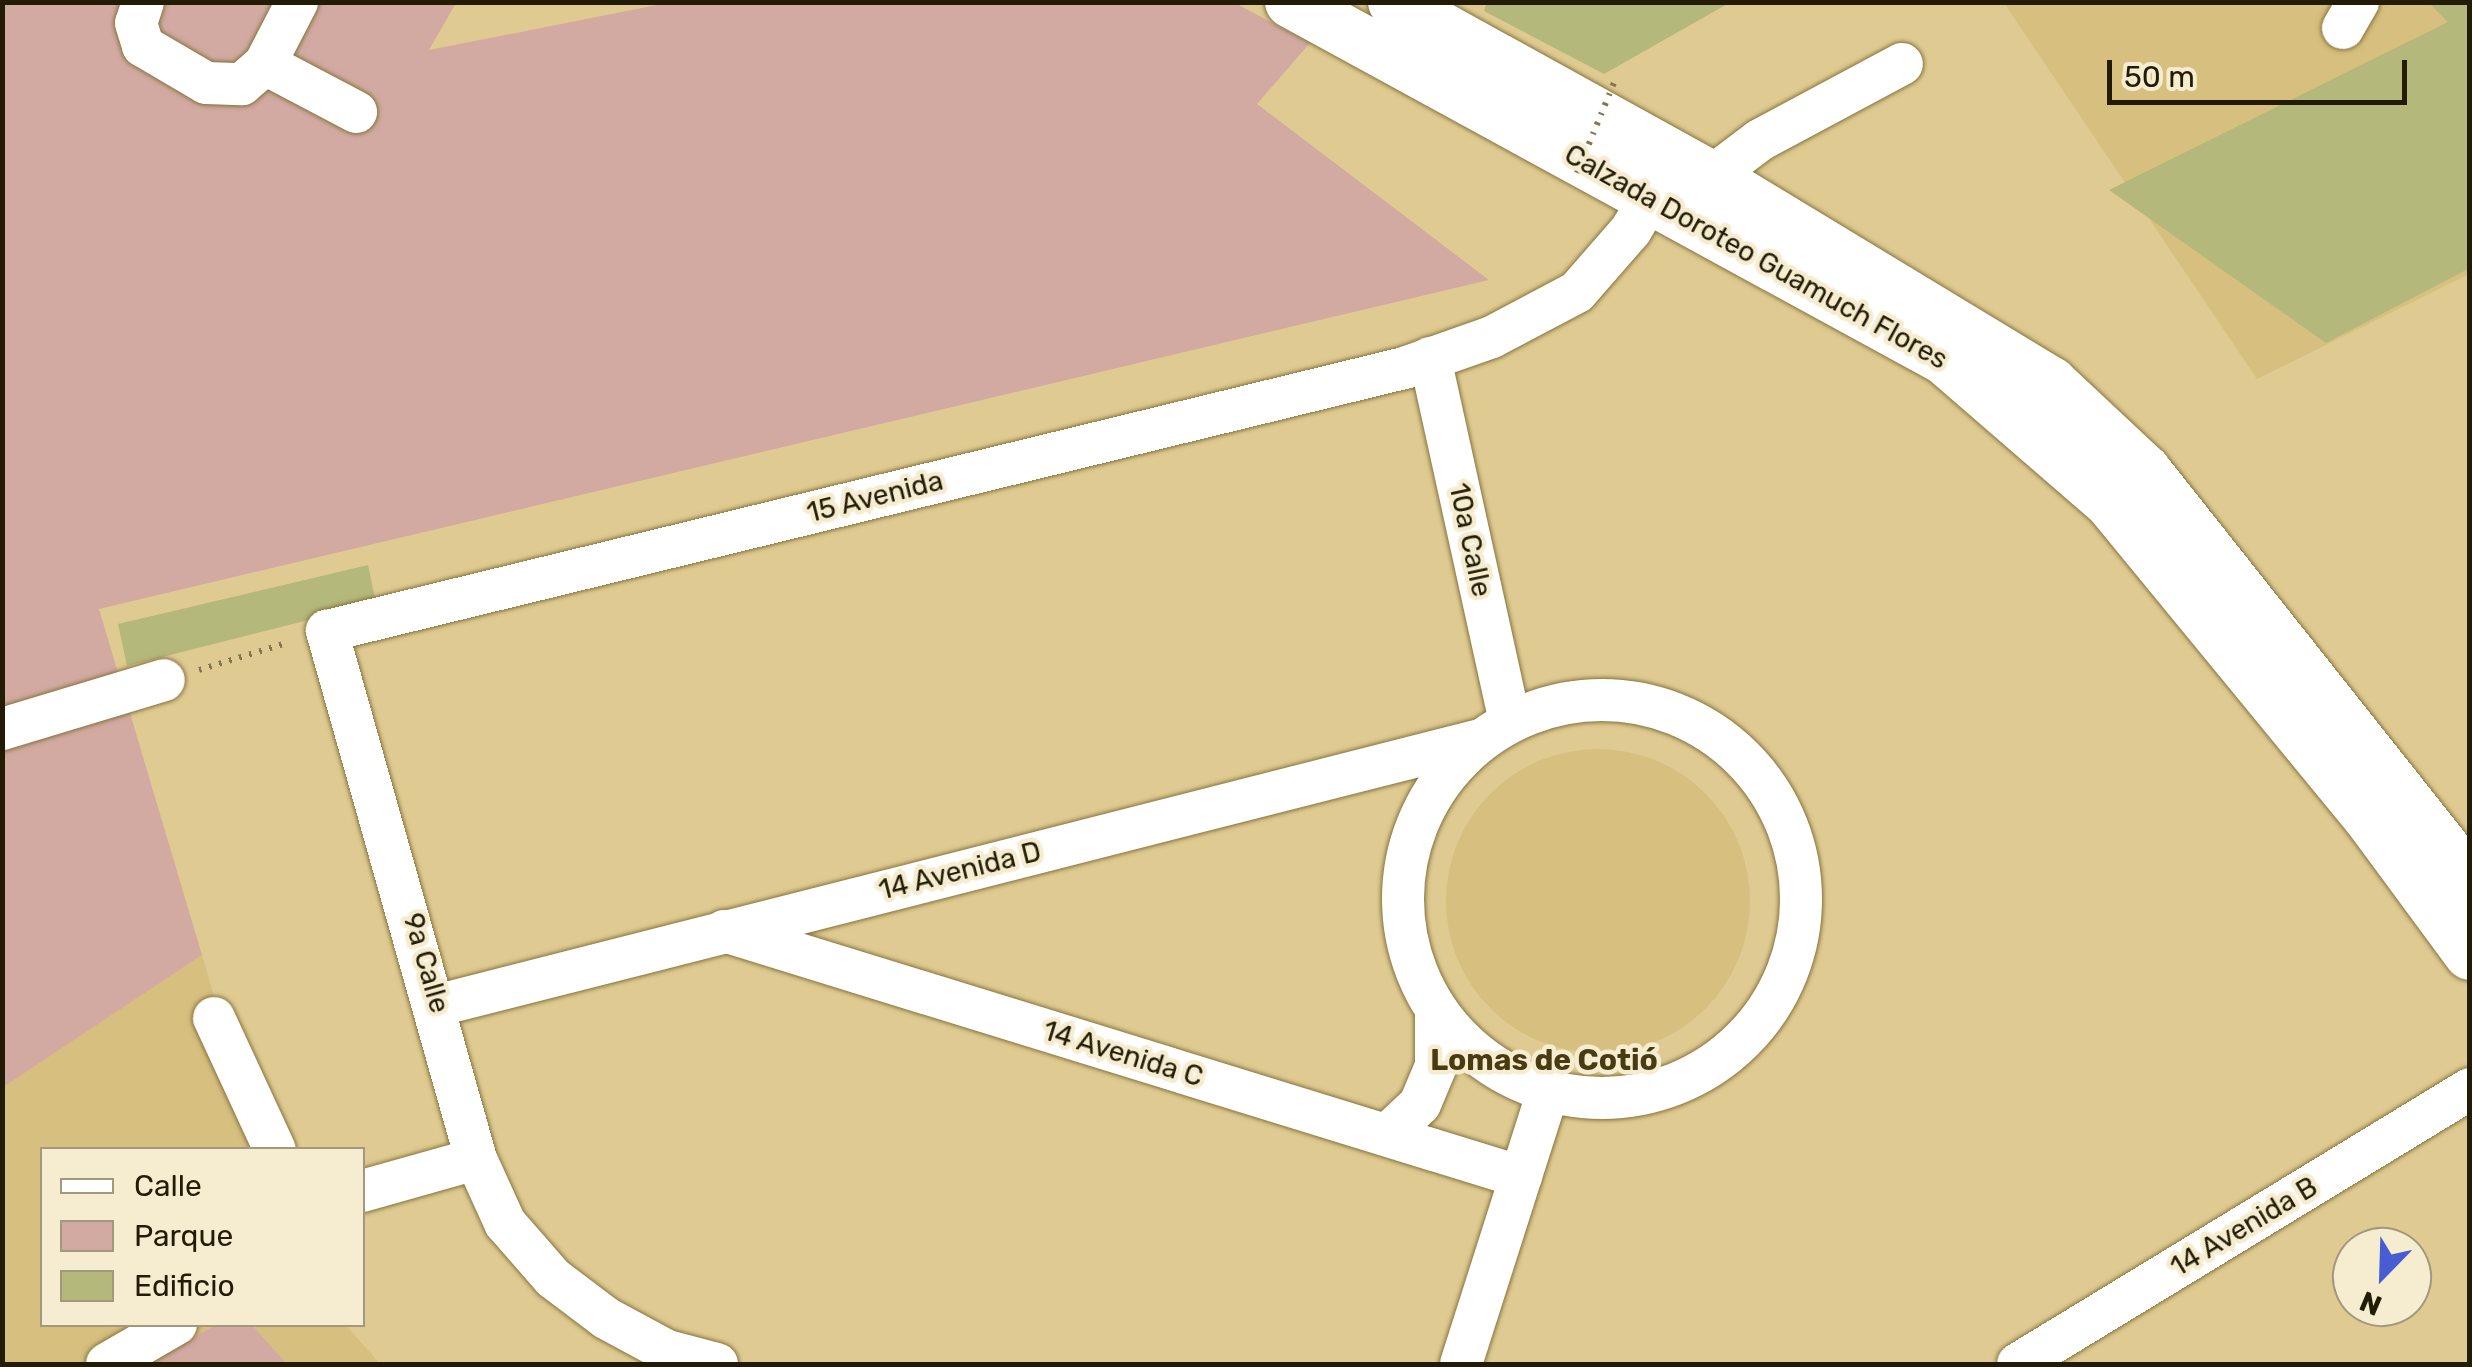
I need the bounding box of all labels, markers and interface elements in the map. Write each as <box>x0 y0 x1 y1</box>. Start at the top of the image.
scale bar <box>2112 40 2412 102</box>
text: 50 m <box>2124 59 2195 95</box>
street label: Calzada Doroteo Guamuch Flores <box>1559 137 1953 377</box>
street label: 15 Avenida <box>803 464 947 530</box>
street label: 10a Calle <box>1442 480 1498 600</box>
street label: 14 Avenida D <box>875 835 1045 907</box>
street label: 9a Calle <box>396 909 456 1017</box>
street label: 14 Avenida C <box>1039 1014 1207 1094</box>
district label: Lomas de Cotió <box>1430 1042 1658 1078</box>
legend <box>40 1147 365 1327</box>
text: Calle <box>134 1168 202 1204</box>
street label: 14 Avenida B <box>2164 1170 2324 1284</box>
text: Parque <box>134 1218 233 1254</box>
north arrow <box>2332 1227 2432 1327</box>
text: Edificio <box>134 1268 235 1304</box>
text: N <box>2355 1284 2387 1322</box>

